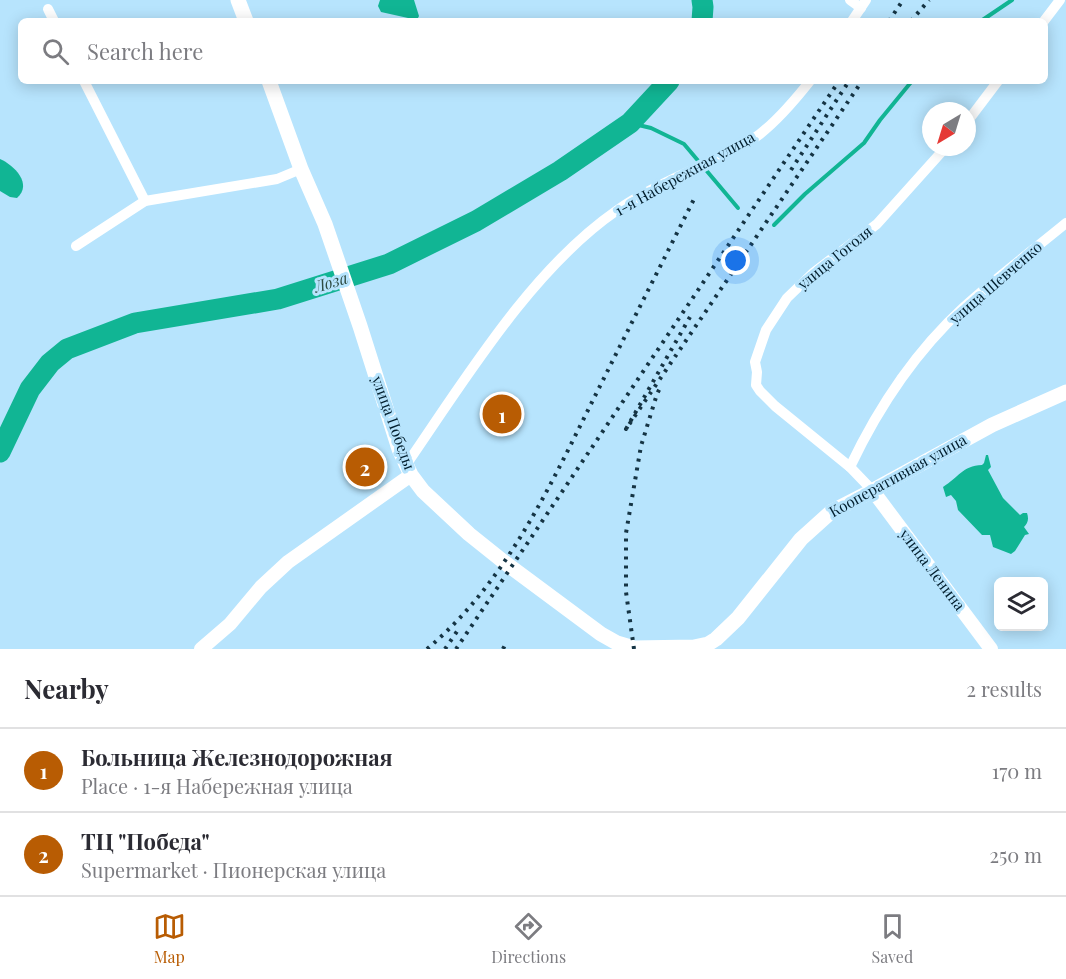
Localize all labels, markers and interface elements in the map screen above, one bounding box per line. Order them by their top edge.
search box [18,18,1048,84]
icon: search [39,35,72,68]
text: Search here [87,36,203,66]
north arrow [922,102,976,156]
street label: 1-я Набережная улица [611,126,759,220]
street label: улица Гоголя [792,221,876,294]
street label: улица Шевченко [944,236,1046,329]
your location [721,246,750,275]
water label: Лоза [310,267,350,297]
street label: улица Победы [367,372,420,472]
pin: 1 [482,392,522,436]
street label: Кооперативная улица [825,429,970,521]
pin: 2 [346,444,385,490]
street label: улица Ленина [895,524,970,615]
map controls [994,577,1048,631]
button: layers [994,577,1048,631]
text: Nearby [24,671,109,706]
text: 2 results [967,675,1042,702]
text: Больница Железнодорожная [81,742,392,772]
text: 1 [40,757,47,784]
text: 170 m [992,757,1042,784]
text: Place · 1-я Набережная улица [81,772,353,799]
text: ТЦ "Победа" [81,826,210,856]
text: 2 [38,841,49,868]
text: 250 m [989,841,1042,868]
text: Supermarket · Пионерская улица [81,856,386,883]
tab: Map [153,910,186,967]
tab: Directions [491,910,566,967]
tab: Saved [872,910,913,967]

